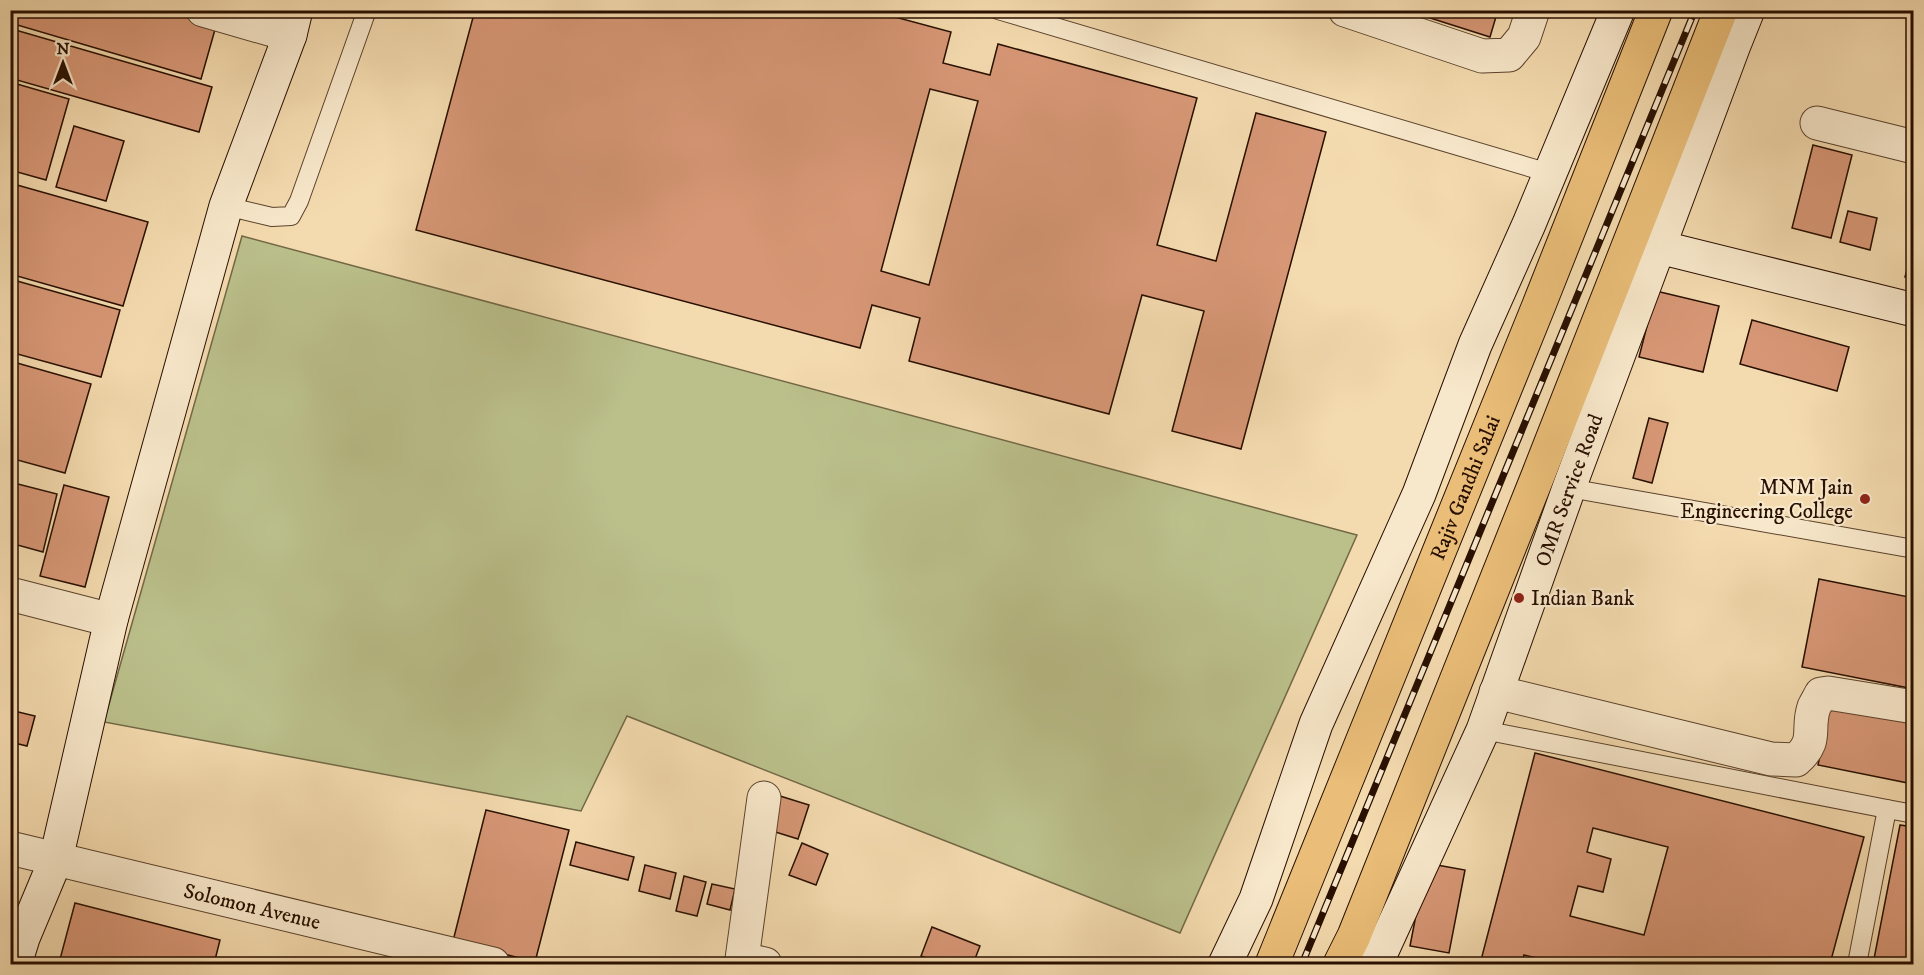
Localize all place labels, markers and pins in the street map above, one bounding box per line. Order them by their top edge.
place label: MNM Jain Engineering College [1680,475,1853,525]
marker: MNM Jain Engineering College [1858,492,1872,506]
place label: Indian Bank [1531,586,1635,612]
marker: Indian Bank [1512,591,1526,605]

